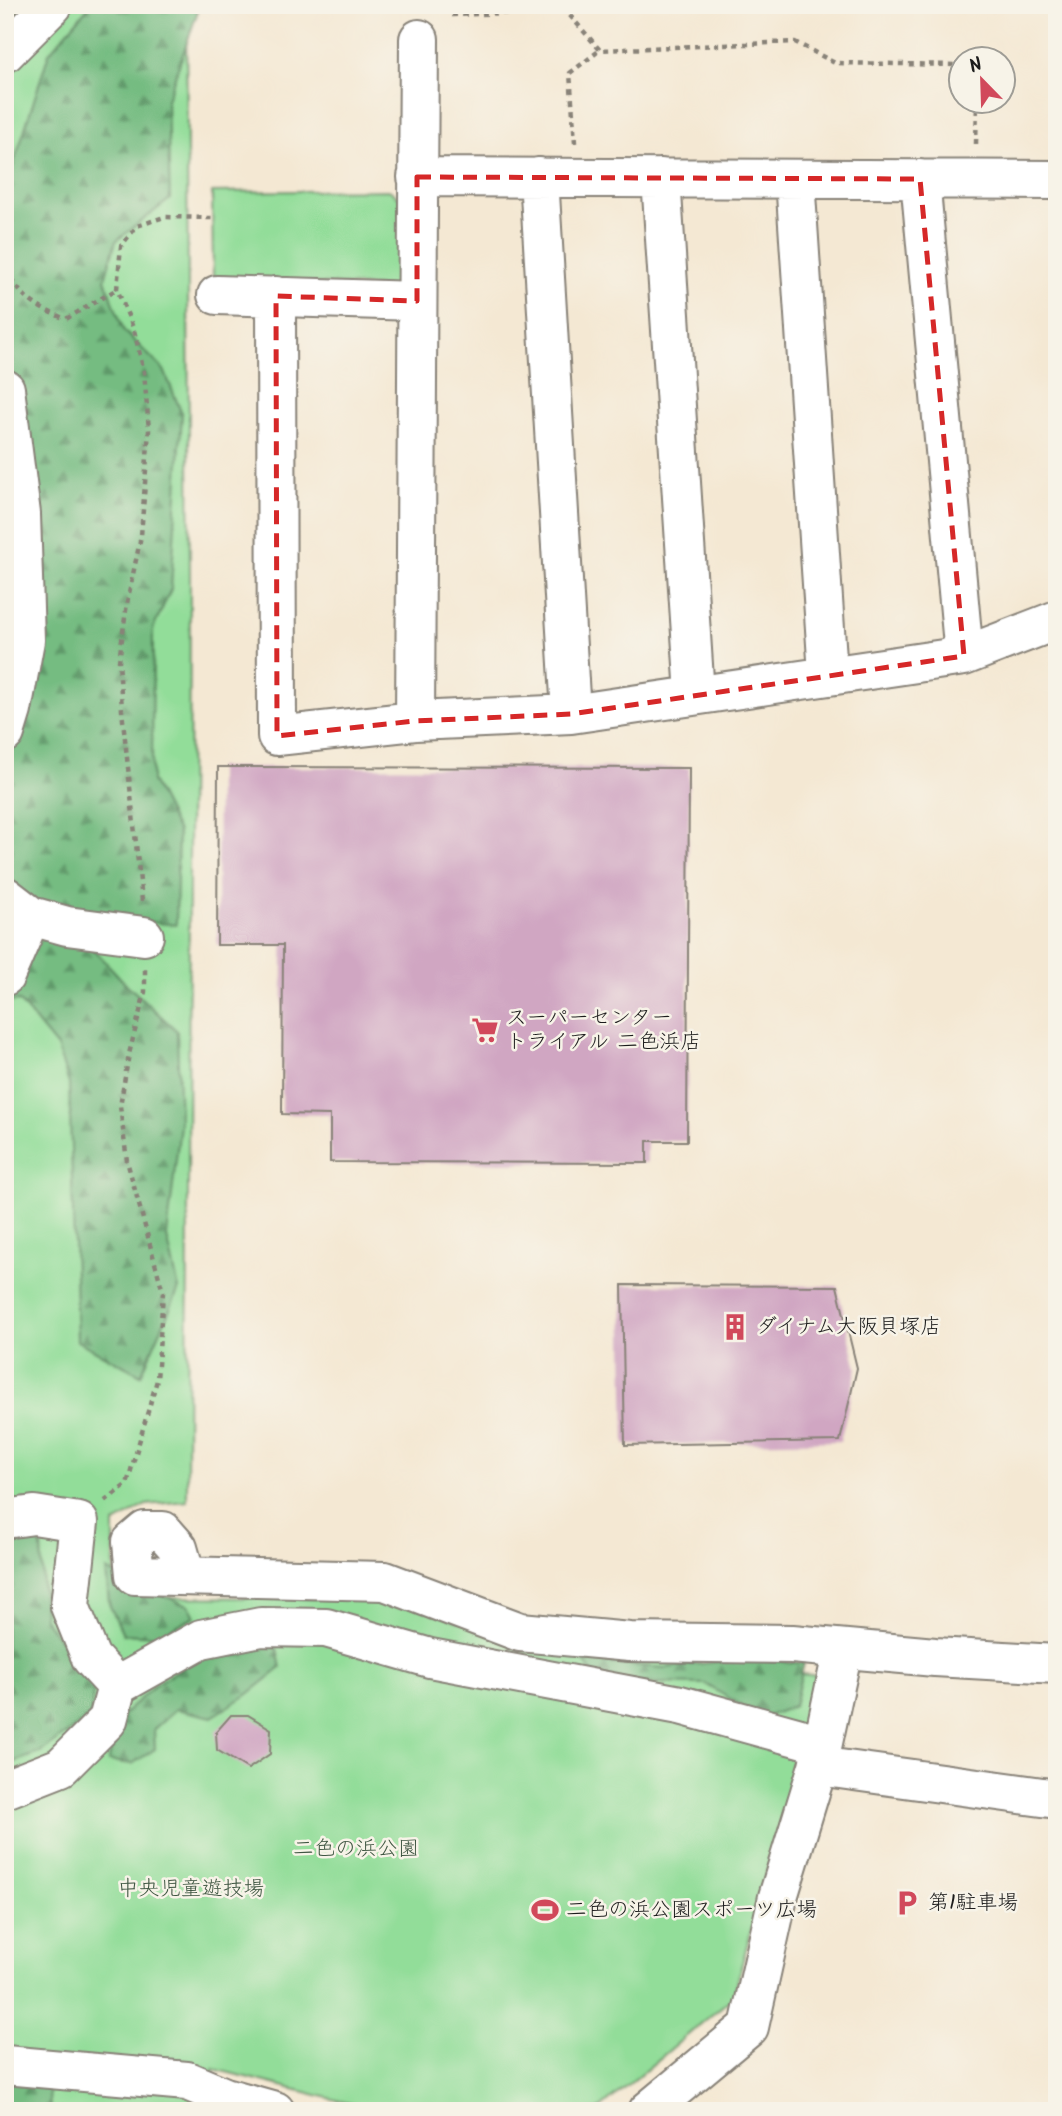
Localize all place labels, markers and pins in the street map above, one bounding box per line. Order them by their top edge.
place label: スーパーセンター トライアル 二色浜店 [506,1002,701,1059]
supermarket icon: スーパーセンター トライアル 二色浜店 [470,1015,500,1045]
place label: ダイナム大阪貝塚店 [756,1311,941,1344]
building icon: ダイナム大阪貝塚店 [720,1312,750,1342]
place label: 第1駐車場 [928,1887,1019,1920]
parking icon: 第1駐車場 [892,1888,922,1918]
place label: 二色の浜公園スポーツ広場 [566,1894,818,1927]
sports icon: 二色の浜公園スポーツ広場 [530,1895,560,1925]

